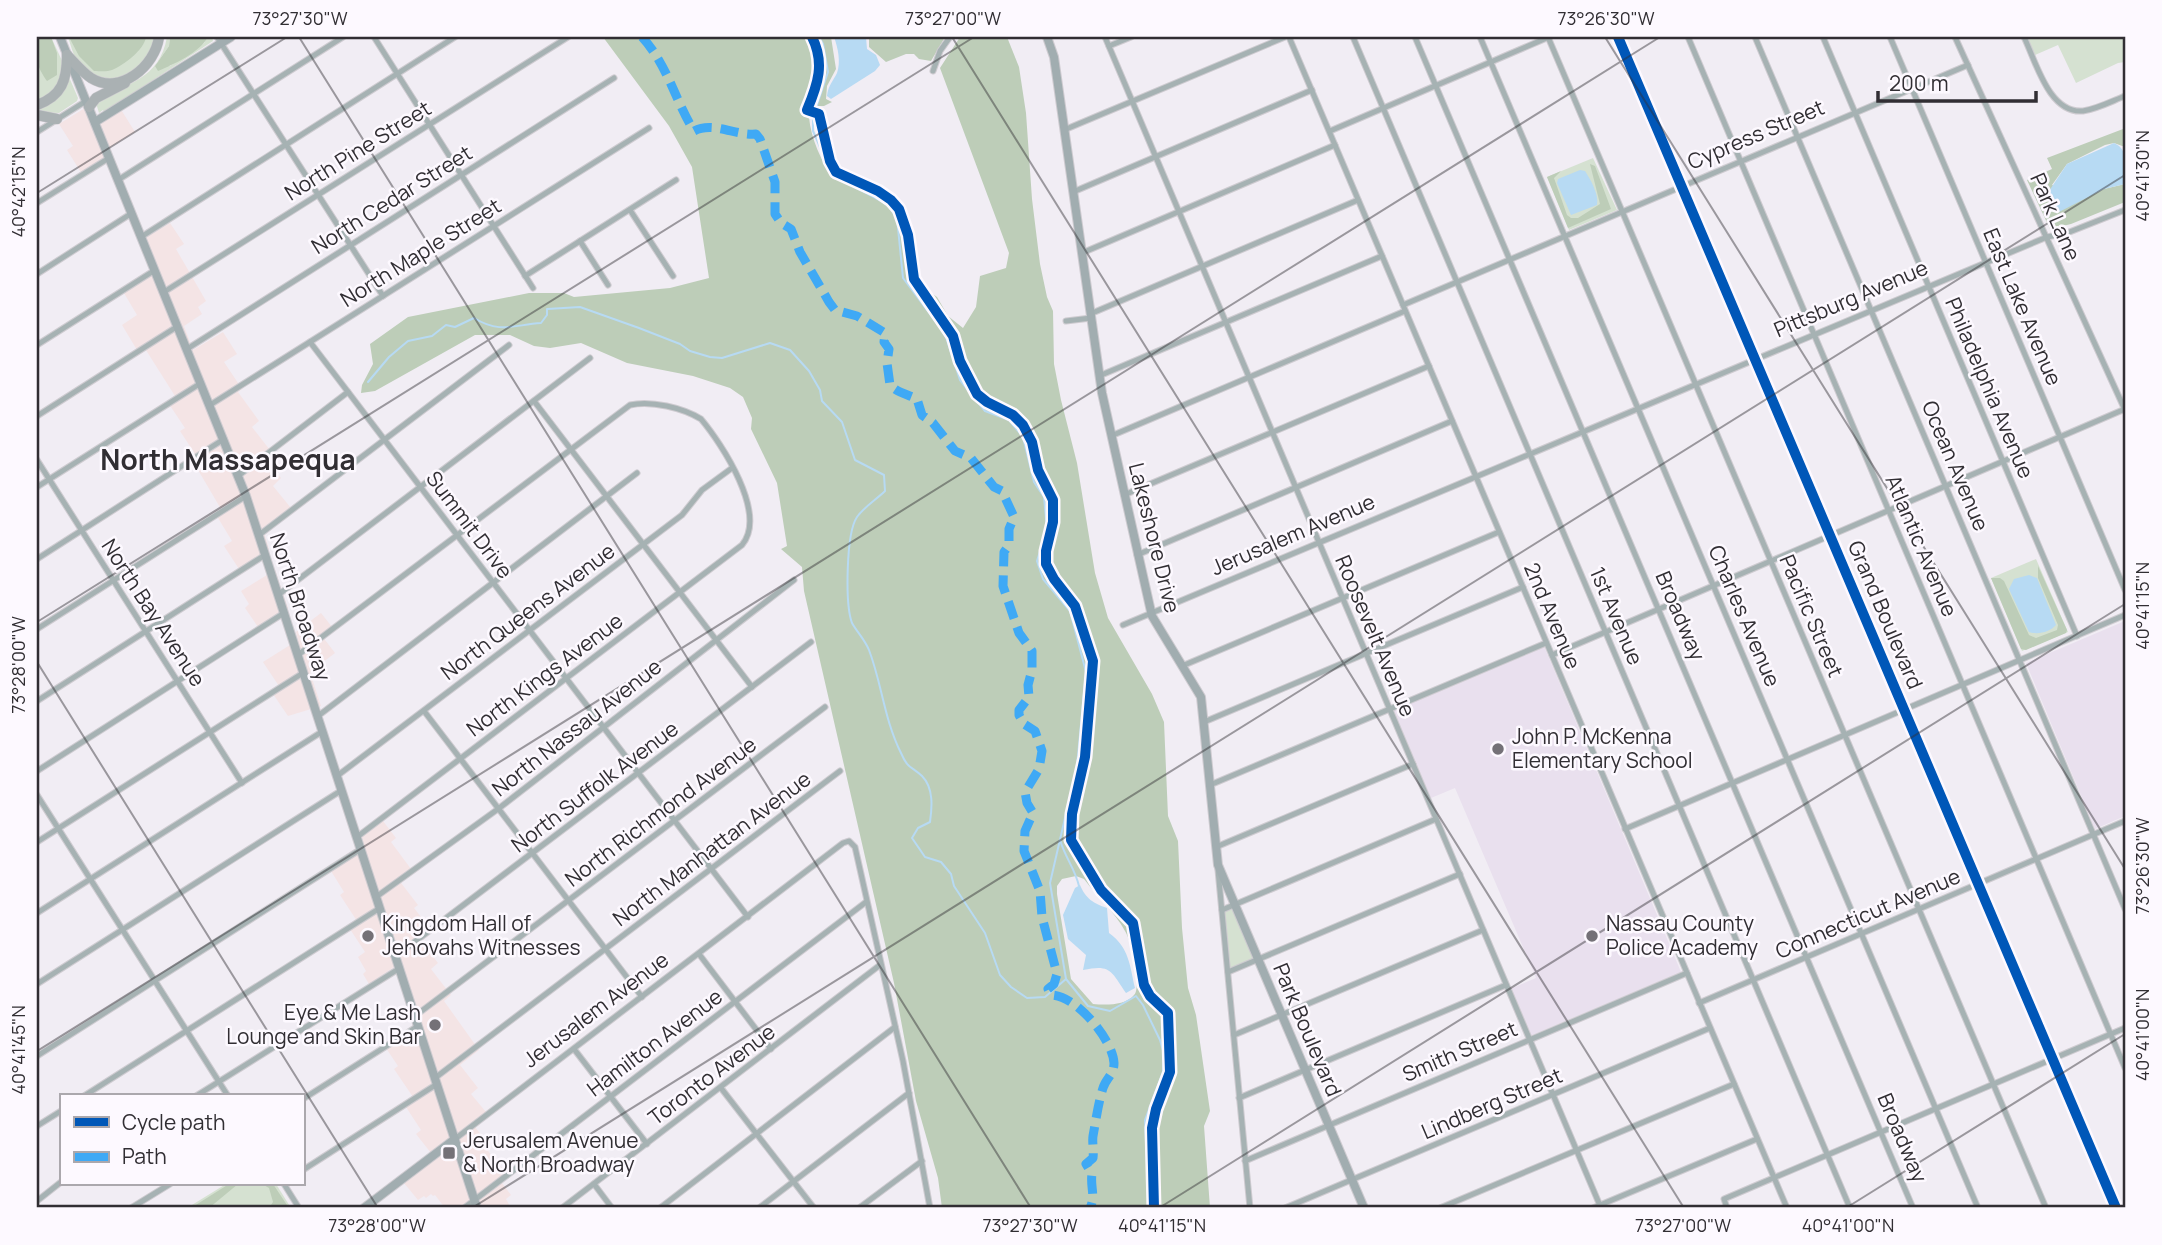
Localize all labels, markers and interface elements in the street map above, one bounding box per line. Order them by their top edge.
text: 73°27'30"W [252,6,348,30]
text: 73°27'00"W [905,6,1001,30]
text: 73°26'30"W [1557,6,1655,30]
scale bar [1878,60,2036,104]
text: 200 m [1889,69,1949,97]
street label: Cypress Street [1683,93,1828,176]
street label: North Pine Street [279,94,436,206]
text: 40°41'30"N [2130,130,2154,222]
street label: North Cedar Street [306,138,477,260]
text: 40°42'15"N [6,146,30,238]
street label: Park Lane [2024,168,2088,265]
street label: North Maple Street [335,191,506,313]
street label: East Lake Avenue [1977,224,2069,390]
street label: Pittsburg Avenue [1769,253,1932,343]
street label: Philadelphia Avenue [1939,293,2041,482]
street label: Ocean Avenue [1916,396,1996,535]
district label: North Massapequa [100,440,356,478]
street label: Lakeshore Drive [1123,460,1187,616]
street label: Summit Drive [420,465,519,584]
street label: Atlantic Avenue [1879,470,1964,621]
street label: Jerusalem Avenue [1206,487,1379,581]
street label: North Broadway [264,529,338,684]
street label: North Bay Avenue [96,533,212,692]
street label: Grand Boulevard [1842,536,1930,693]
street label: North Queens Avenue [435,537,620,686]
street label: Charles Avenue [1703,541,1787,691]
street label: Pacific Street [1774,550,1850,681]
street label: Roosevelt Avenue [1329,551,1423,721]
street label: 2nd Avenue [1518,558,1588,673]
street label: 1st Avenue [1584,562,1650,669]
text: 40°41'15"N [2130,562,2154,650]
street label: Broadway [1650,567,1712,665]
street label: North Kings Avenue [461,606,628,742]
text: 73°28'00"W [6,616,30,714]
street label: North Nassau Avenue [486,652,667,802]
street label: North Suffolk Avenue [505,714,684,858]
place label: John P. McKenna Elementary School [1512,722,1693,774]
street label: North Richmond Avenue [559,730,762,892]
marker: John P. McKenna Elementary School [1490,741,1506,757]
street label: North Manhattan Avenue [607,764,816,932]
text: 73°26'30"W [2130,817,2154,915]
street label: Connecticut Avenue [1771,861,1964,965]
place label: Kingdom Hall of Jehovahs Witnesses [382,909,580,961]
place label: Nassau County Police Academy [1606,909,1758,961]
marker: Kingdom Hall of Jehovahs Witnesses [360,928,376,944]
marker: Nassau County Police Academy [1584,928,1600,944]
street label: Jerusalem Avenue [517,945,674,1073]
street label: Park Boulevard [1267,959,1349,1100]
street label: Hamilton Avenue [581,982,728,1102]
text: 40°41'00"N [2130,989,2154,1081]
place label: Eye & Me Lash Lounge and Skin Bar [226,998,421,1050]
text: 40°41'45"N [6,1005,30,1095]
street label: Smith Street [1398,1014,1521,1088]
marker: Eye & Me Lash Lounge and Skin Bar [427,1017,443,1033]
street label: Toronto Avenue [642,1017,781,1131]
street label: Lindberg Street [1417,1061,1566,1145]
street label: Broadway [1872,1089,1934,1187]
legend [60,1094,304,1186]
text: Cycle path [122,1108,225,1136]
place label: Jerusalem Avenue & North Broadway [463,1126,639,1178]
text: Path [122,1142,167,1170]
marker: Jerusalem Avenue & North Broadway [441,1145,457,1161]
text: 73°28'00"W [328,1213,426,1237]
text: 73°27'30"W [982,1213,1078,1237]
text: 40°41'15"N [1118,1213,1206,1237]
text: 73°27'00"W [1635,1213,1731,1237]
text: 40°41'00"N [1802,1213,1894,1237]

